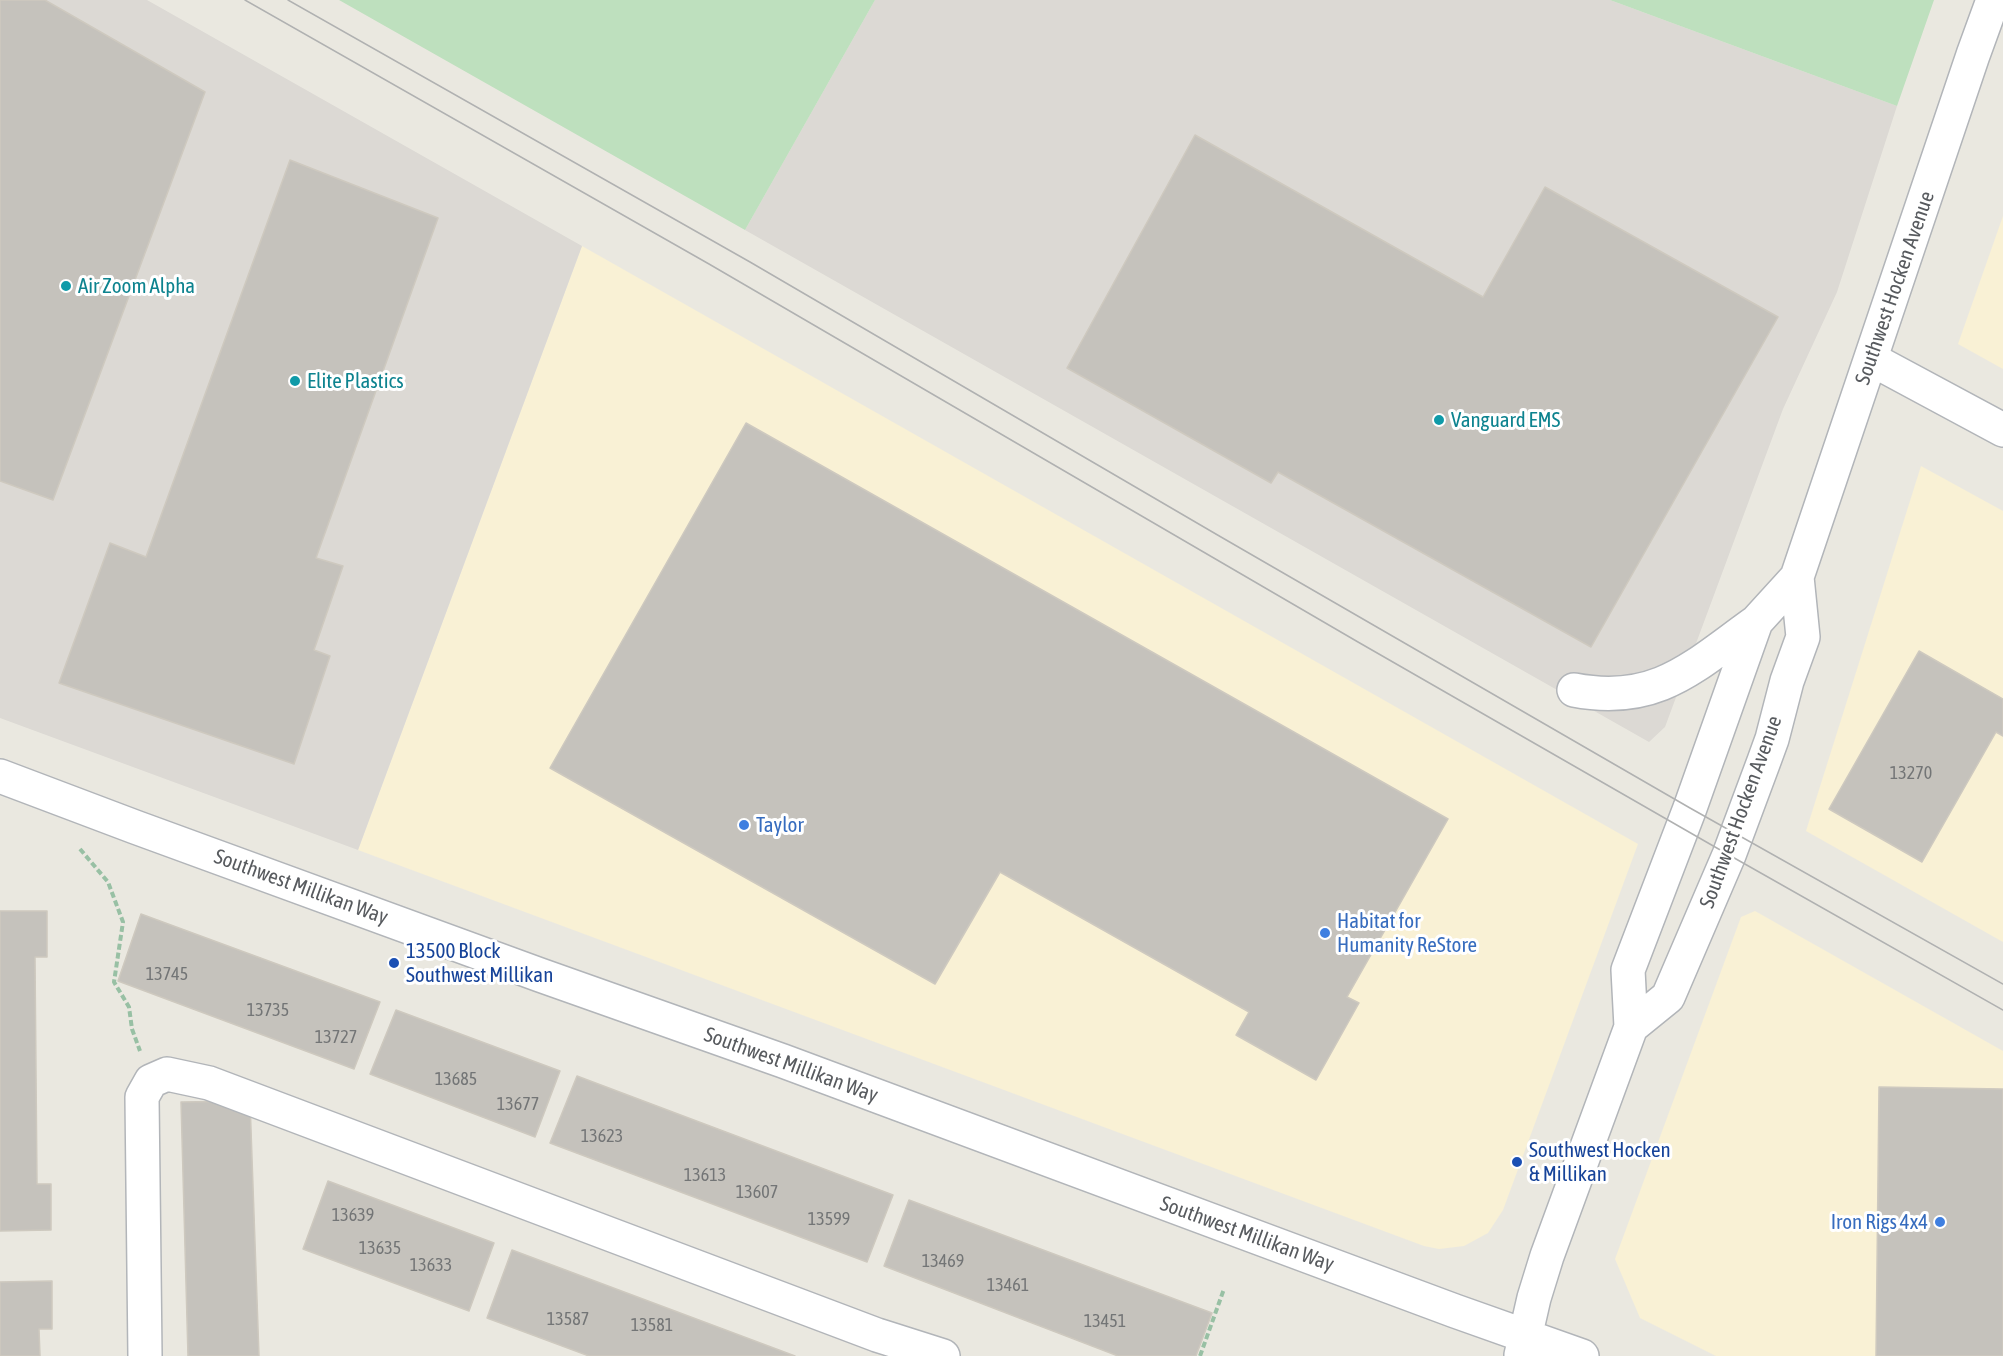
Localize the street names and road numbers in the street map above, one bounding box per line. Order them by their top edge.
street label: Southwest Hocken Avenue [1850,188,1940,388]
street label: Southwest Hocken Avenue [1695,712,1787,912]
street label: Southwest Millikan Way [211,844,391,930]
street label: Southwest Millikan Way [701,1022,881,1108]
street label: Southwest Millikan Way [1157,1191,1337,1277]

